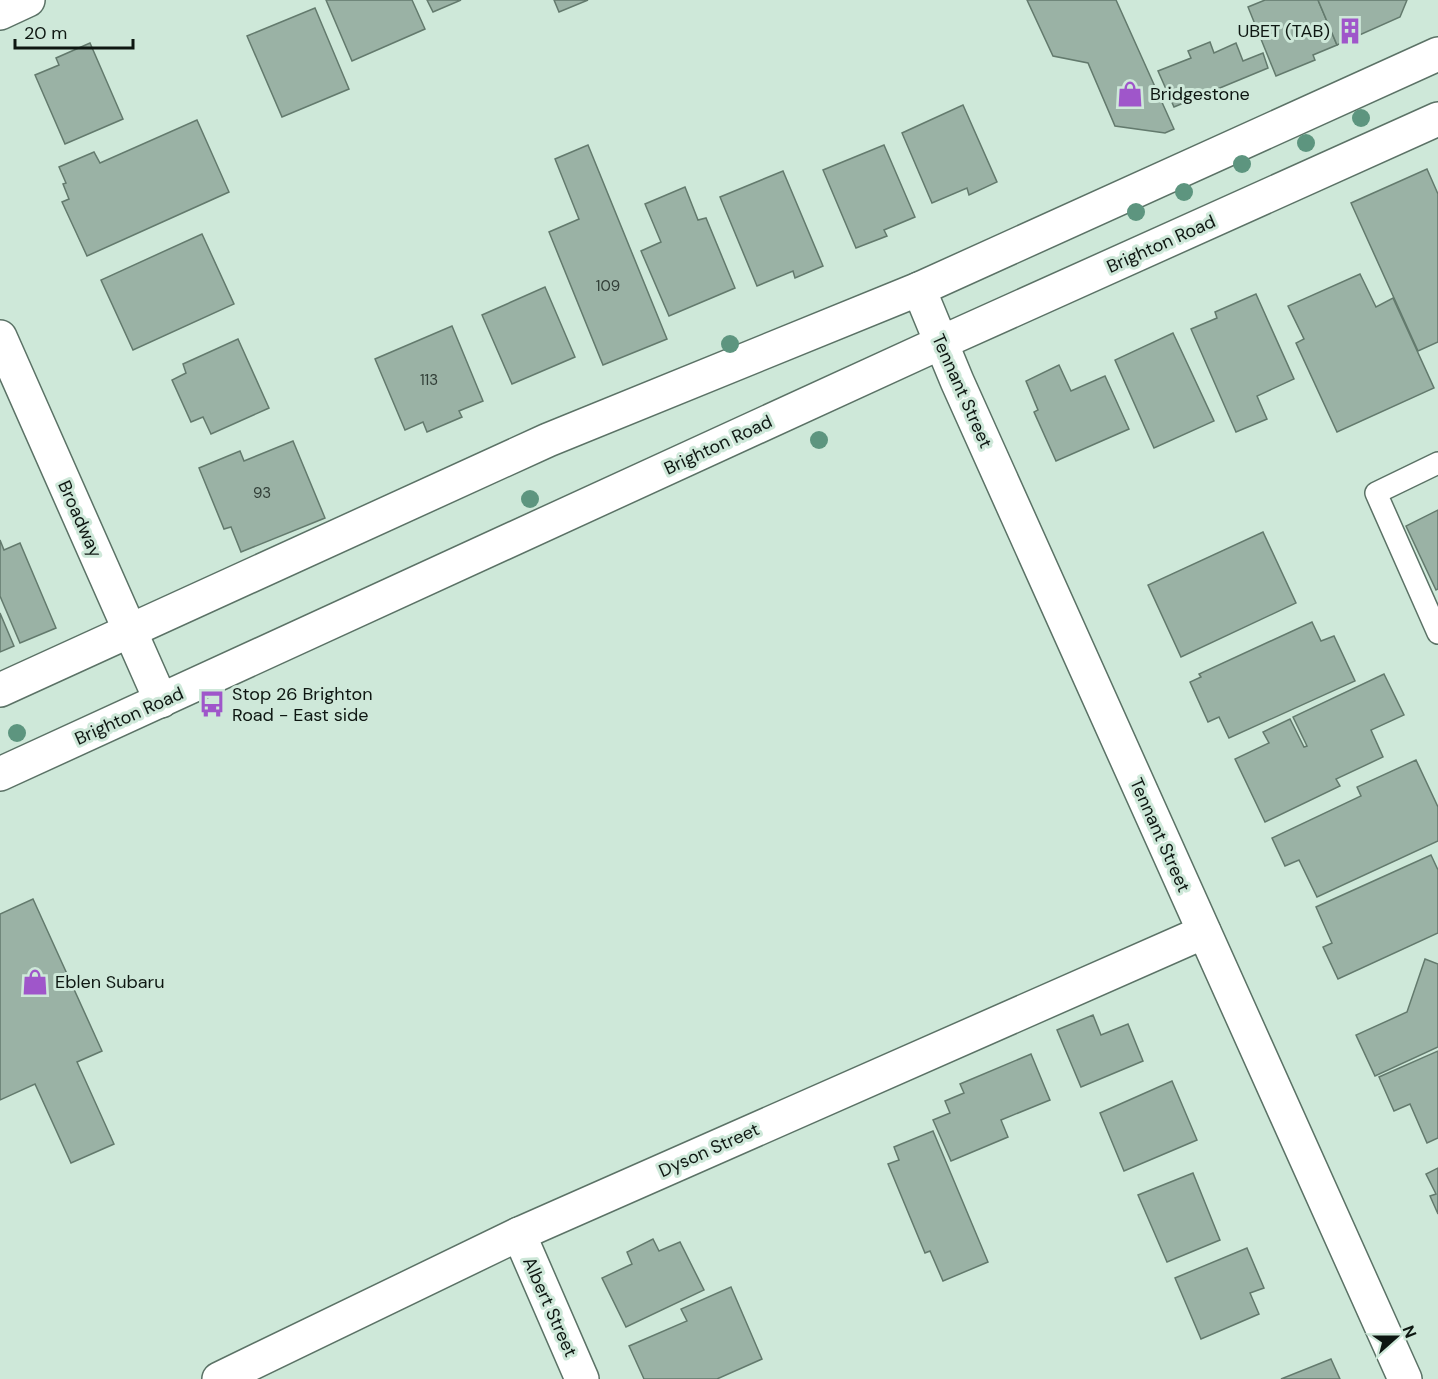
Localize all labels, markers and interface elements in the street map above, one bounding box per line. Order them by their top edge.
scale bar [15,12,134,50]
building icon: UBET (TAB) [1335,16,1365,46]
place label: UBET (TAB) [1237,19,1330,43]
text: 20 m [24,21,67,45]
shop icon: Bridgestone [1115,79,1145,109]
place label: Bridgestone [1150,82,1250,106]
street label: Brighton Road [1103,209,1219,279]
house number: 109 [596,276,620,296]
street label: Tennant Street [926,330,998,452]
house number: 113 [420,370,438,390]
street label: Brighton Road [660,409,776,481]
street label: Broadway [52,477,108,561]
house number: 93 [253,483,271,503]
street label: Brighton Road [71,681,187,751]
place label: Stop 26 Brighton Road - East side [232,682,372,727]
bus stop icon: Stop 26 Brighton Road - East side [197,689,227,719]
street label: Tennant Street [1124,774,1196,896]
shop icon: Eblen Subaru [20,967,50,997]
place label: Eblen Subaru [55,970,165,994]
street label: Dyson Street [655,1117,763,1183]
street label: Albert Street [517,1253,583,1361]
north arrow [1366,1307,1426,1367]
text: N [1398,1323,1421,1341]

